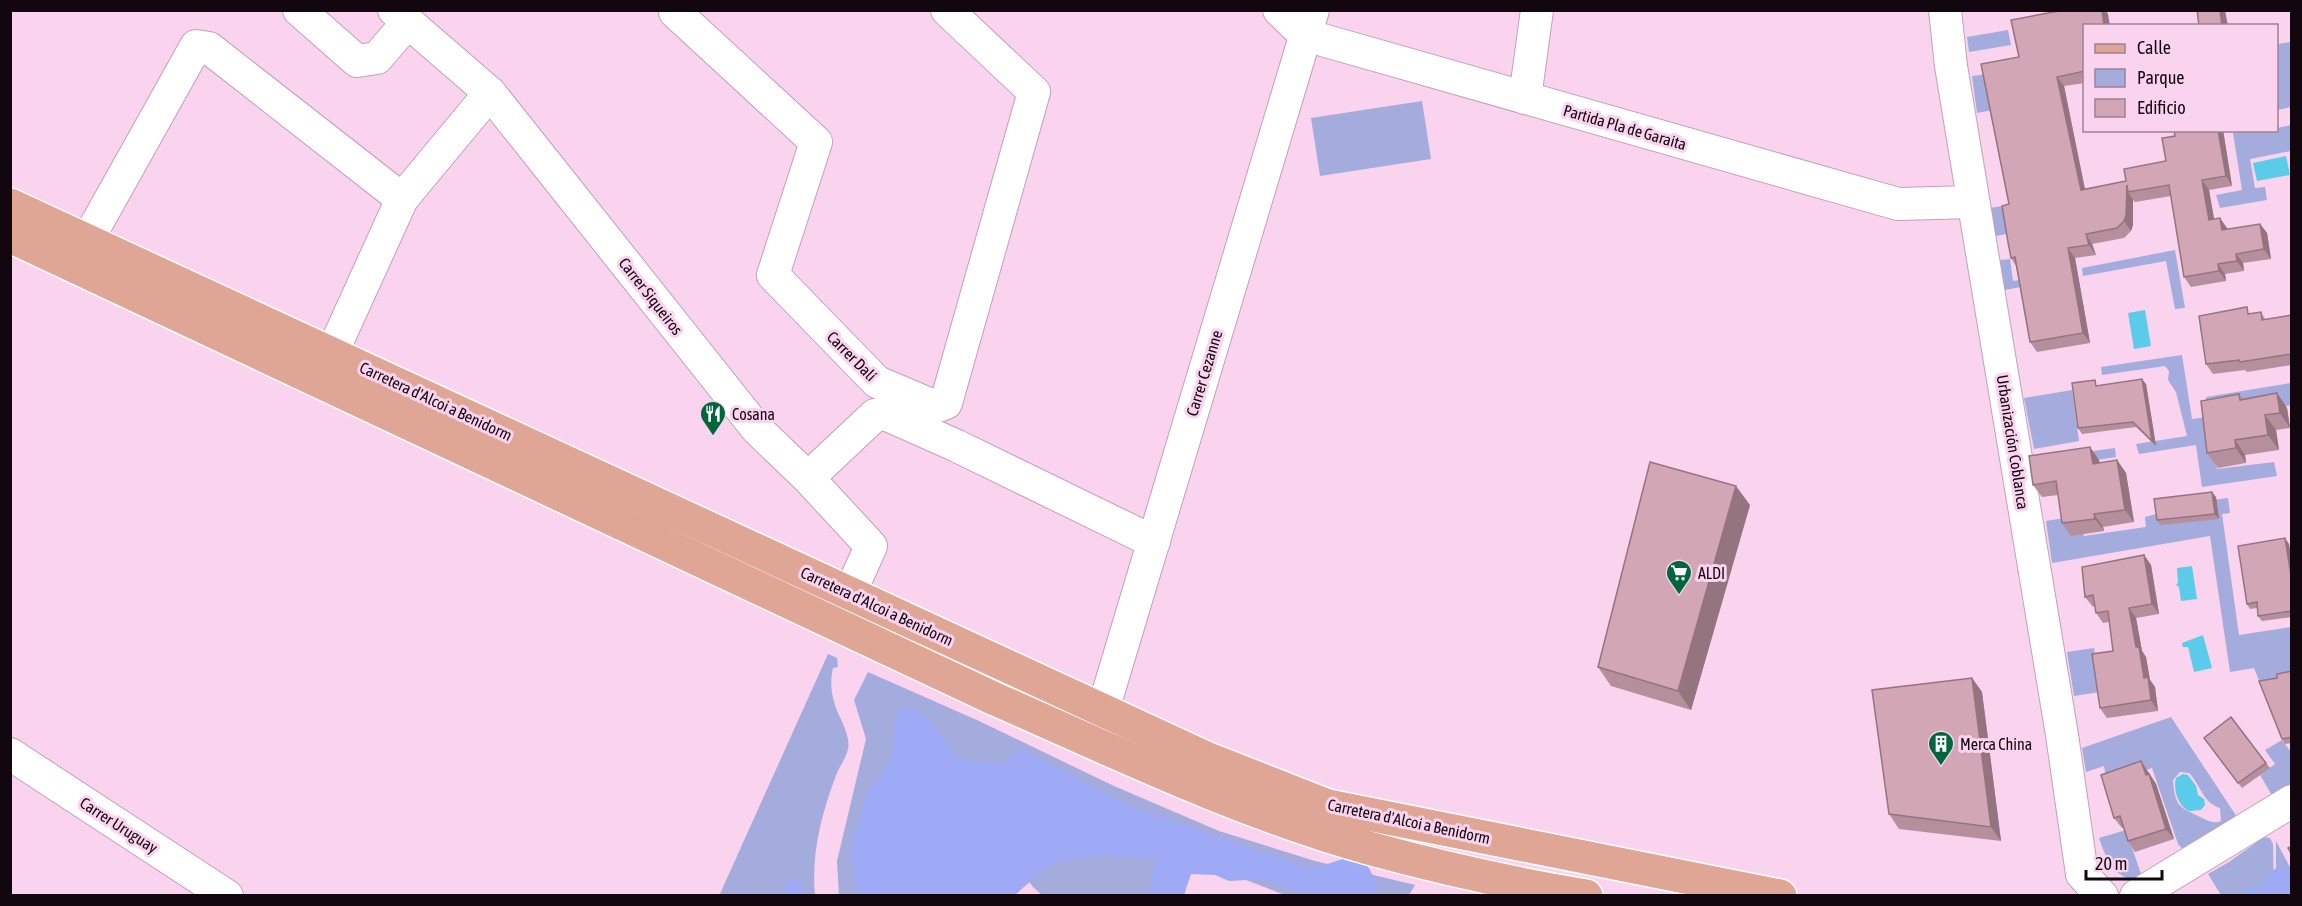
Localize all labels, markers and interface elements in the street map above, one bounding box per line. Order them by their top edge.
legend [2083,24,2278,132]
text: Calle [2137,37,2171,58]
text: Parque [2137,67,2185,88]
text: Edificio [2137,97,2186,118]
street label: Partida Pla de Garaita [1561,101,1689,153]
street label: Carrer Siqueiros [615,254,687,339]
street label: Carrer Dalí [824,328,881,385]
street label: Carrer Cezanne [1182,328,1226,418]
street label: Carretera d'Alcoi a Benidorm [357,358,515,444]
street label: Urbanización Coblanca [1993,373,2033,511]
restaurant icon: Cosana [698,399,728,437]
place label: Cosana [732,405,775,423]
supermarket icon: ALDI [1664,558,1694,596]
street label: Carretera d'Alcoi a Benidorm [798,563,956,649]
place label: ALDI [1698,564,1725,582]
building icon: Merca China [1926,729,1956,767]
place label: Merca China [1960,735,2032,753]
street label: Carrer Uruguay [76,793,161,858]
street label: Carretera d'Alcoi a Benidorm [1326,795,1492,847]
scale bar [2086,843,2162,881]
text: 20 m [2095,853,2127,874]

